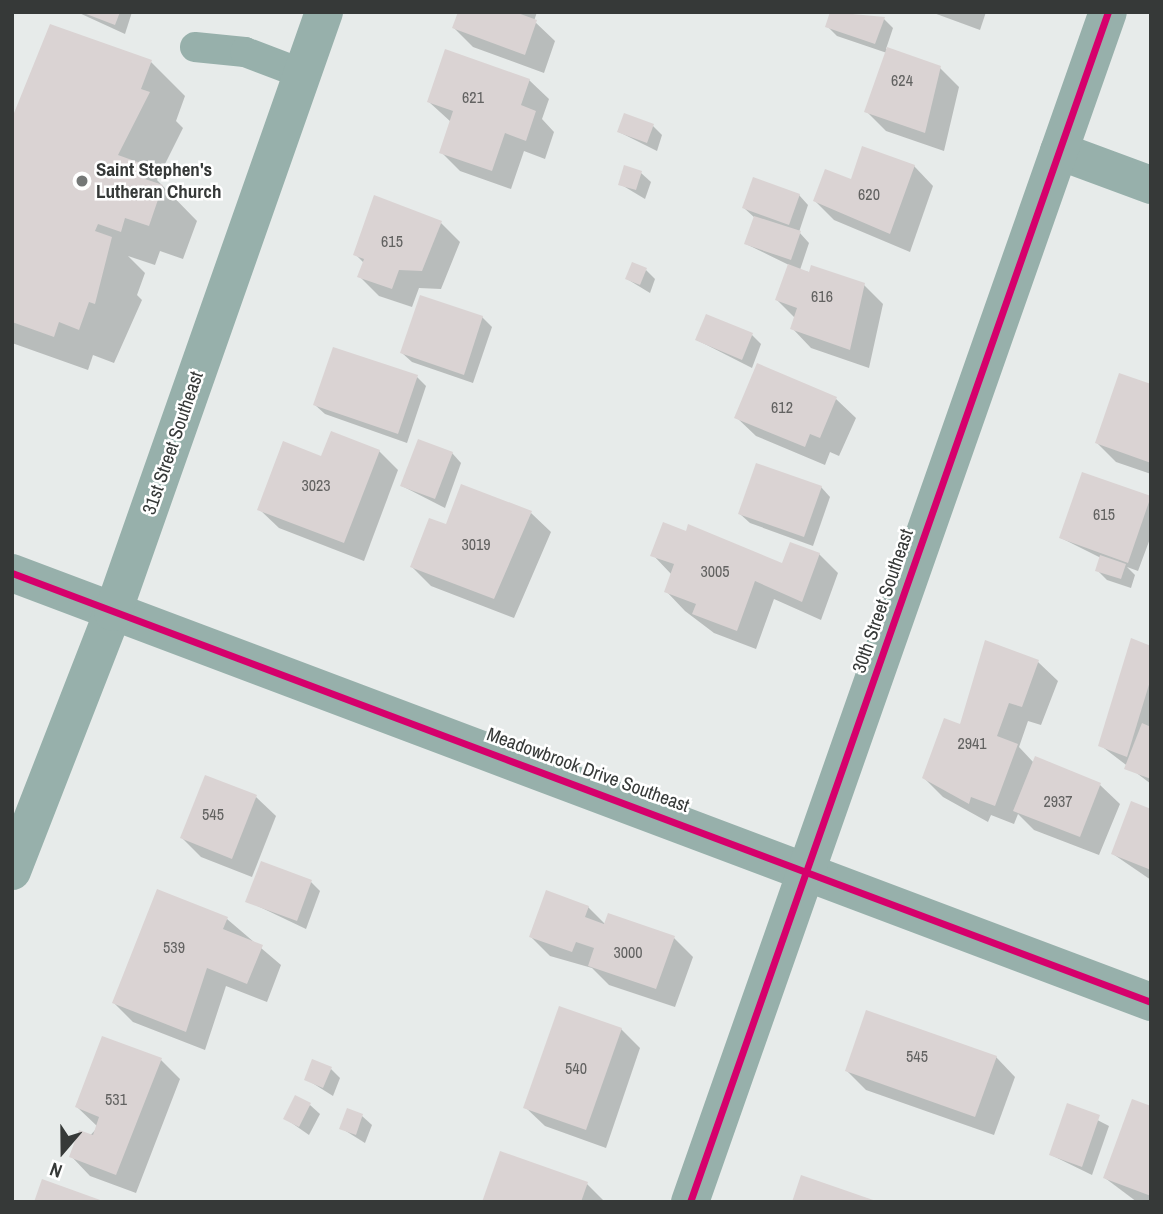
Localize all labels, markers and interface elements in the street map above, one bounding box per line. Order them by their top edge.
house number: 624 [891,70,913,90]
house number: 621 [462,87,484,107]
place label: Saint Stephen's Lutheran Church [96,159,222,203]
marker: Saint Stephen's Lutheran Church [74,173,90,189]
house number: 620 [858,184,880,204]
house number: 615 [381,231,403,251]
house number: 616 [811,286,833,306]
street label: 31st Street Southeast [138,368,208,518]
house number: 612 [771,397,793,417]
house number: 3023 [301,475,331,495]
house number: 615 [1093,504,1115,524]
street label: 30th Street Southeast [848,526,918,676]
house number: 3019 [461,534,491,554]
house number: 3005 [700,561,730,581]
street label: Meadowbrook Drive Southeast [484,723,692,817]
house number: 2941 [957,733,987,753]
house number: 2937 [1043,791,1073,811]
house number: 545 [202,804,224,824]
house number: 539 [163,937,185,957]
house number: 3000 [613,942,643,962]
house number: 545 [906,1046,928,1066]
house number: 540 [565,1058,587,1078]
house number: 531 [105,1089,127,1109]
north arrow [28,1116,98,1186]
text: N [46,1157,66,1185]

